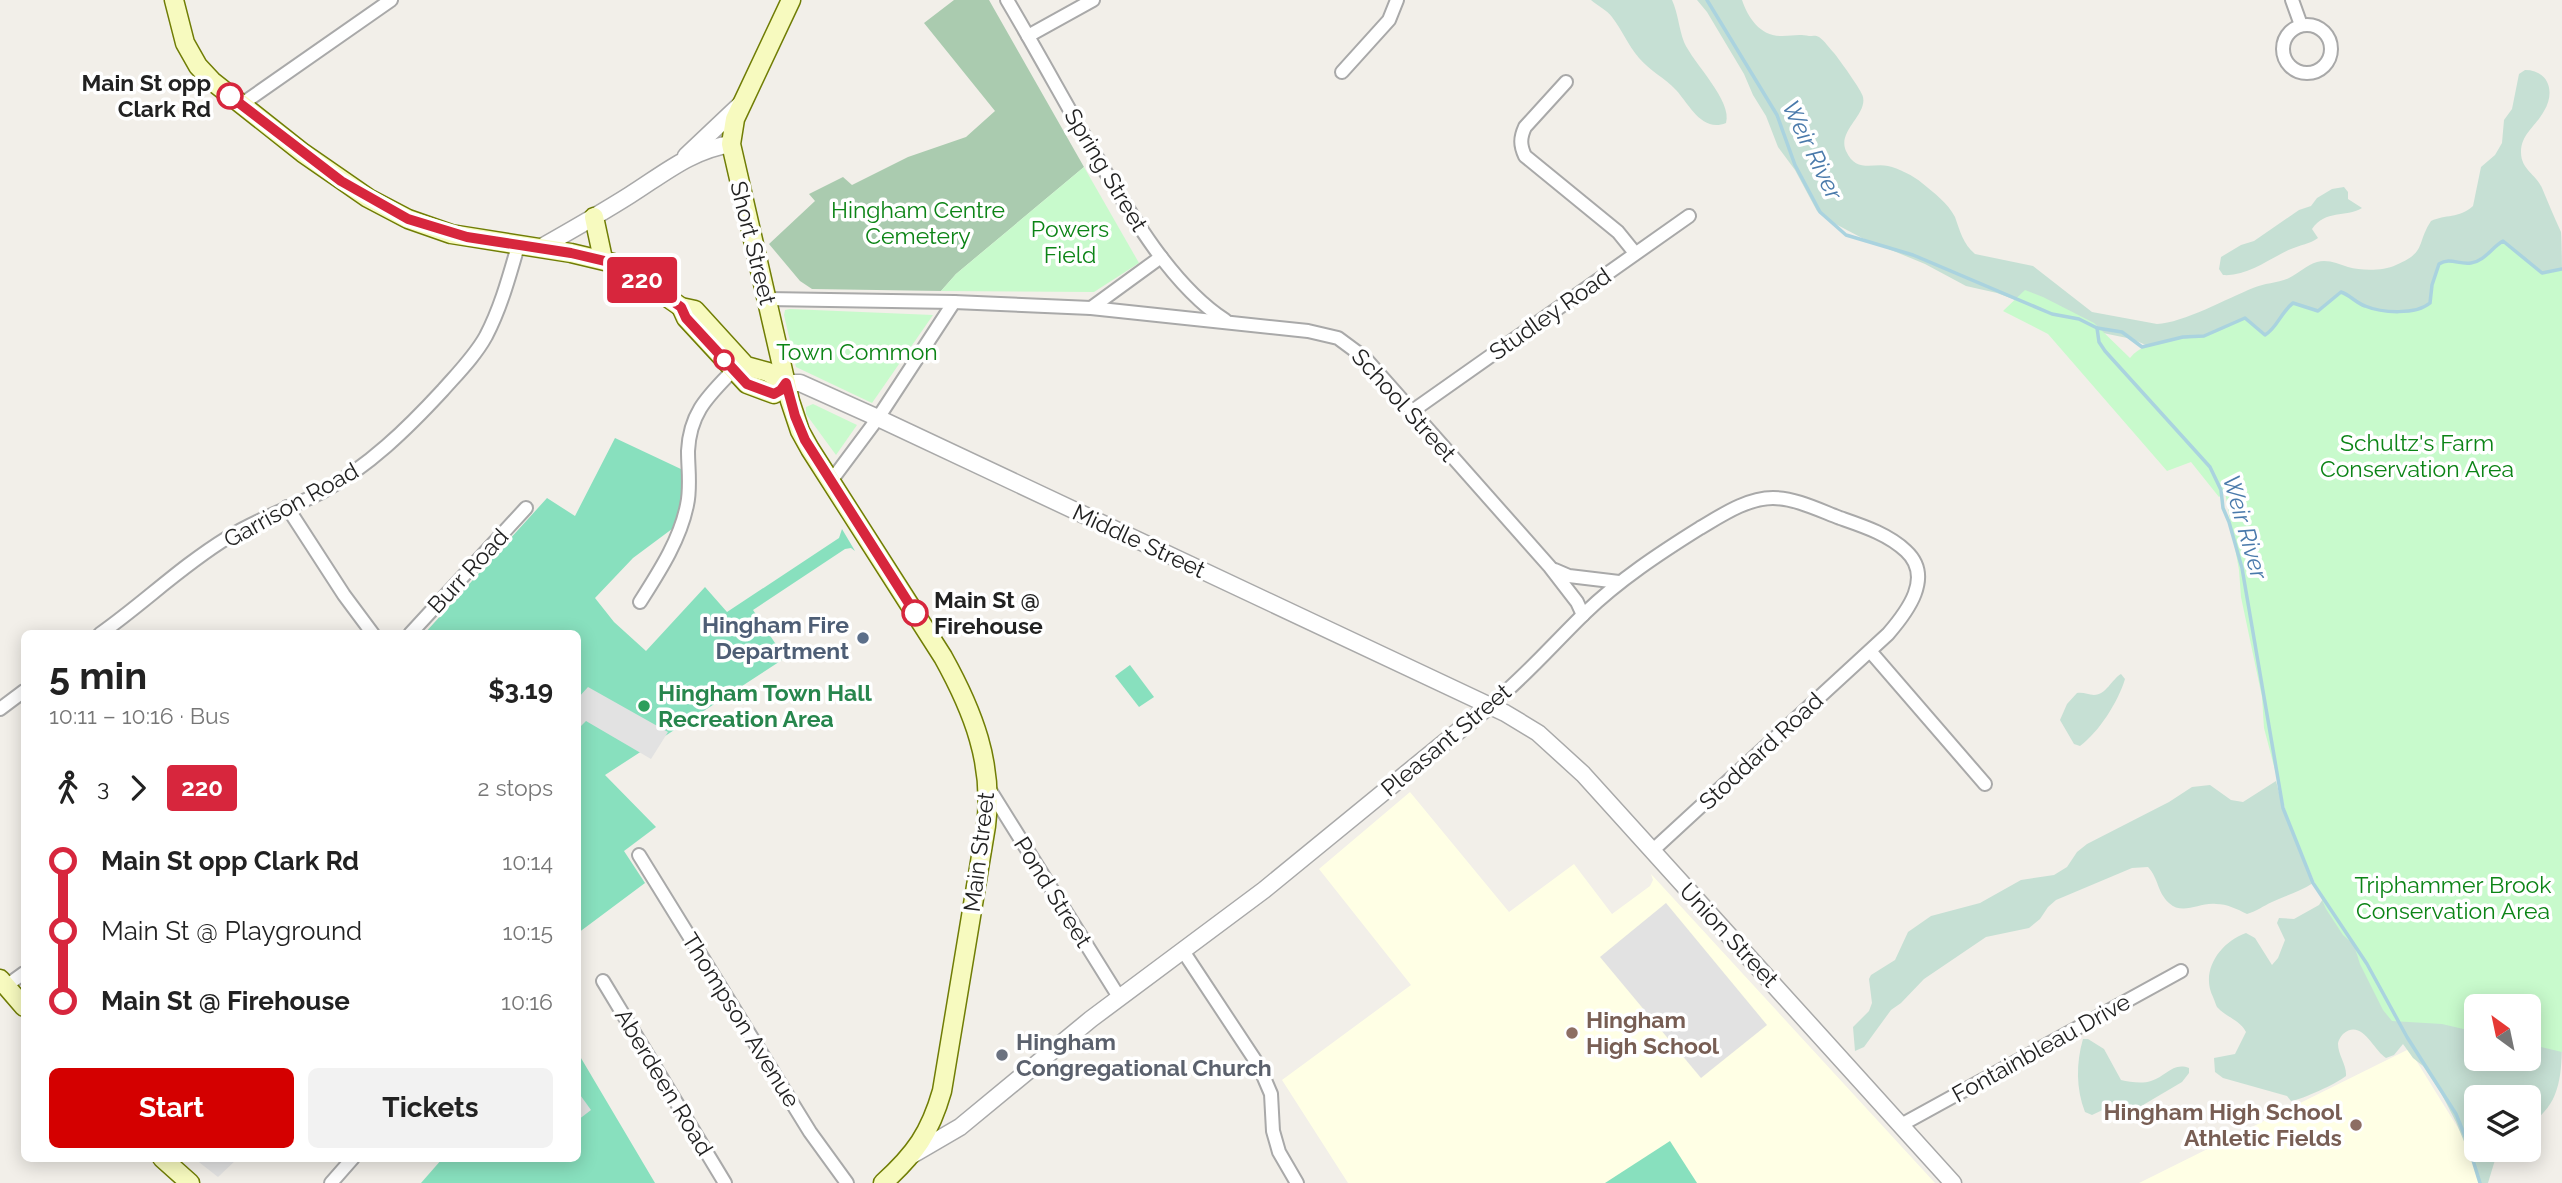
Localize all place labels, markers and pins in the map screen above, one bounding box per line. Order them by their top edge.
place label: Main St opp Clark Rd [82,69,211,122]
marker: Main St opp Clark Rd [217,83,243,109]
unlabelled marker [714,350,734,370]
place label: Main St @ Firehouse [934,586,1043,639]
marker: Main St @ Firehouse [902,600,928,626]
place label: Hingham Fire Department [702,611,849,664]
marker: Hingham Fire Department [855,630,871,646]
place label: Hingham Town Hall Recreation Area [658,679,873,732]
marker: Hingham Town Hall Recreation Area [636,698,652,714]
place label: Hingham High School [1586,1006,1720,1059]
marker: Hingham High School [1564,1025,1580,1041]
place label: Hingham Congregational Church [1016,1028,1272,1081]
marker: Hingham Congregational Church [994,1047,1010,1063]
place label: Hingham High School Athletic Fields [2103,1098,2343,1151]
marker: Hingham High School Athletic Fields [2348,1117,2364,1133]

